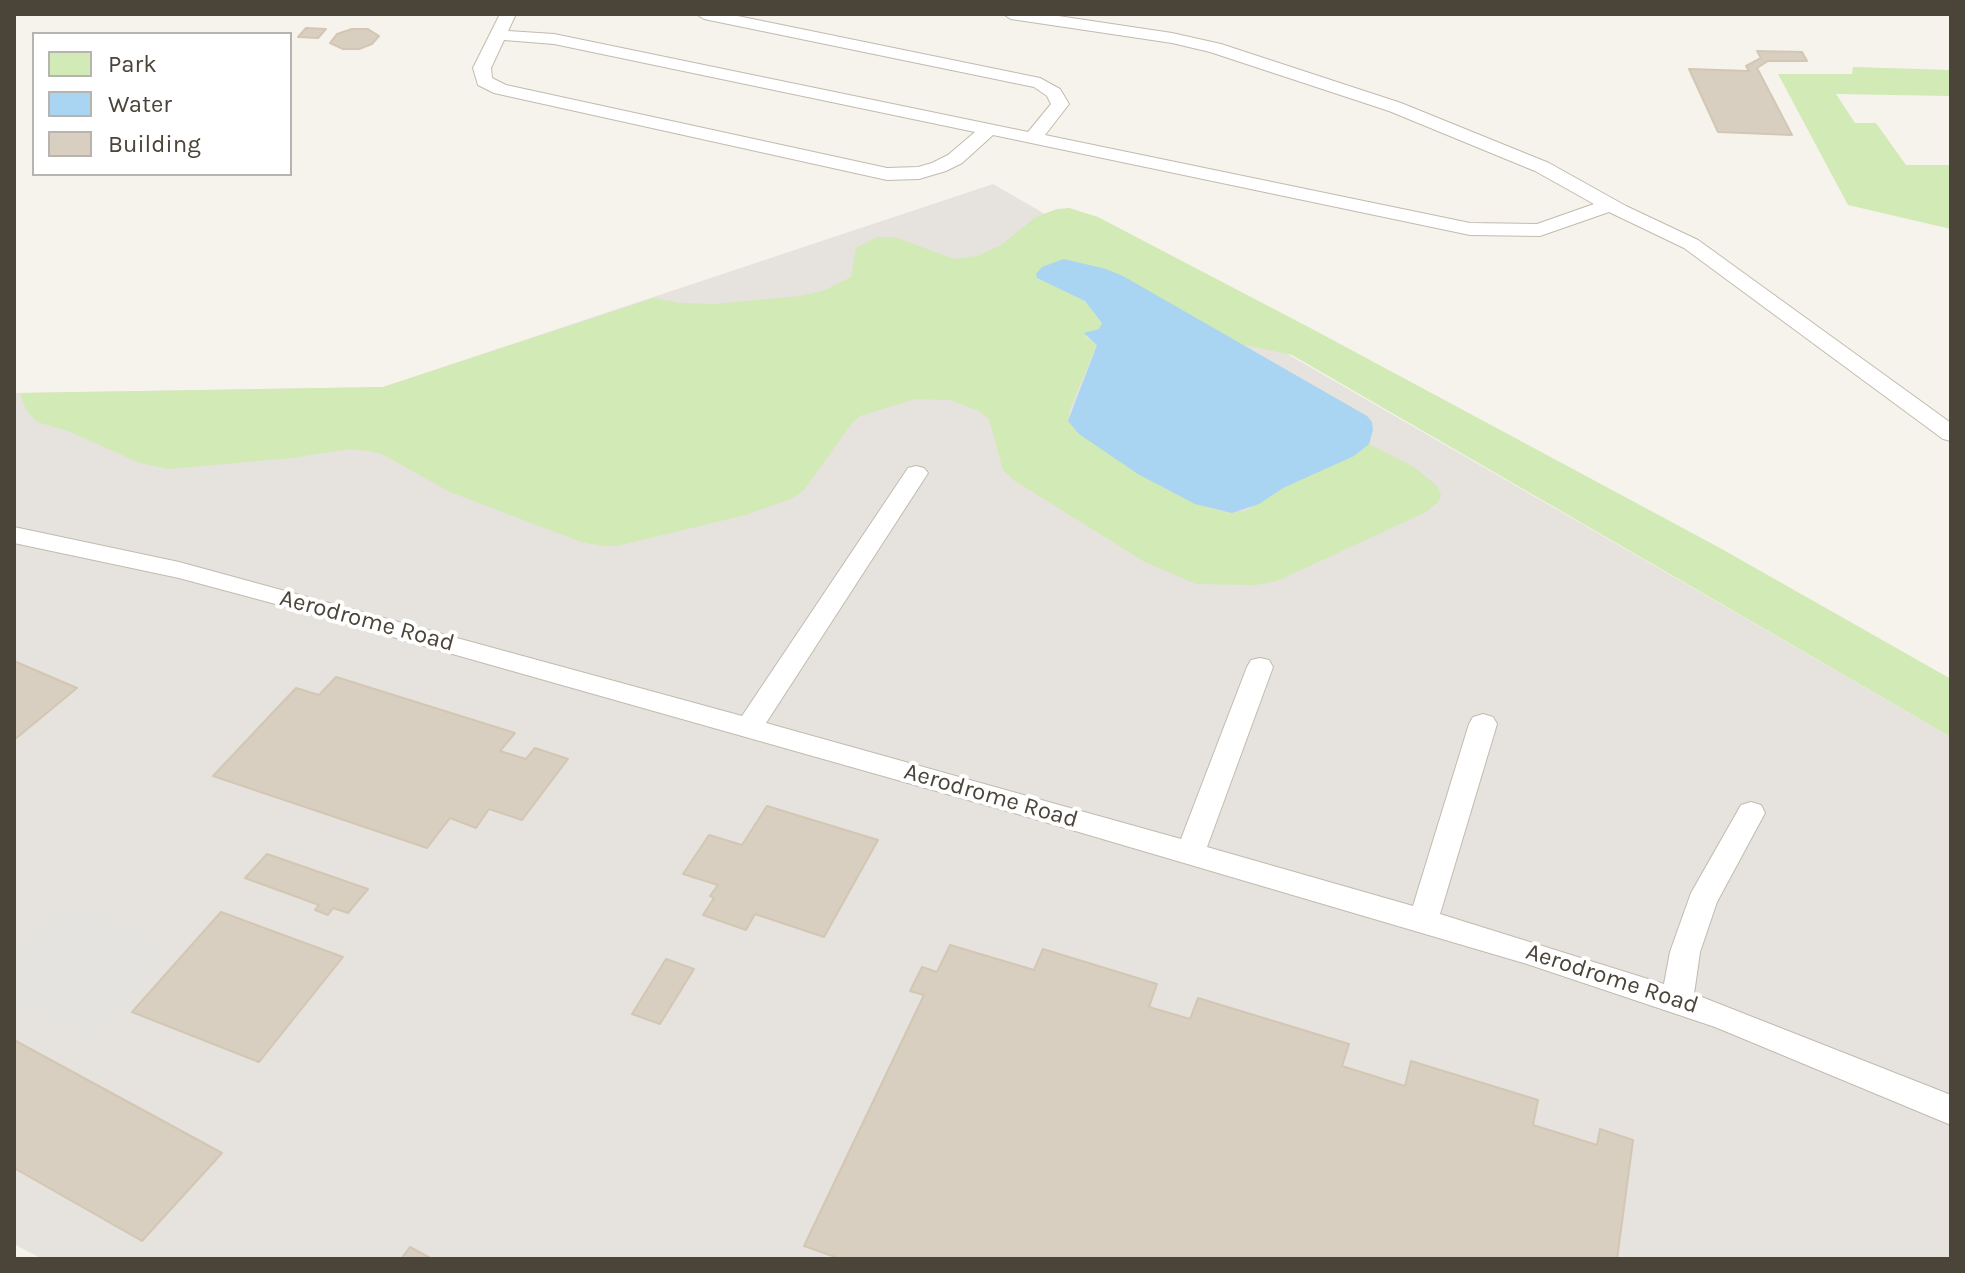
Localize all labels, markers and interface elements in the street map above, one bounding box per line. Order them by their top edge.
legend [32,32,292,176]
text: Park [108,50,157,78]
text: Water [108,90,172,118]
text: Building [108,130,201,158]
street label: Aerodrome Road [277,584,457,658]
street label: Aerodrome Road [901,757,1081,835]
street label: Aerodrome Road [1522,938,1702,1020]

